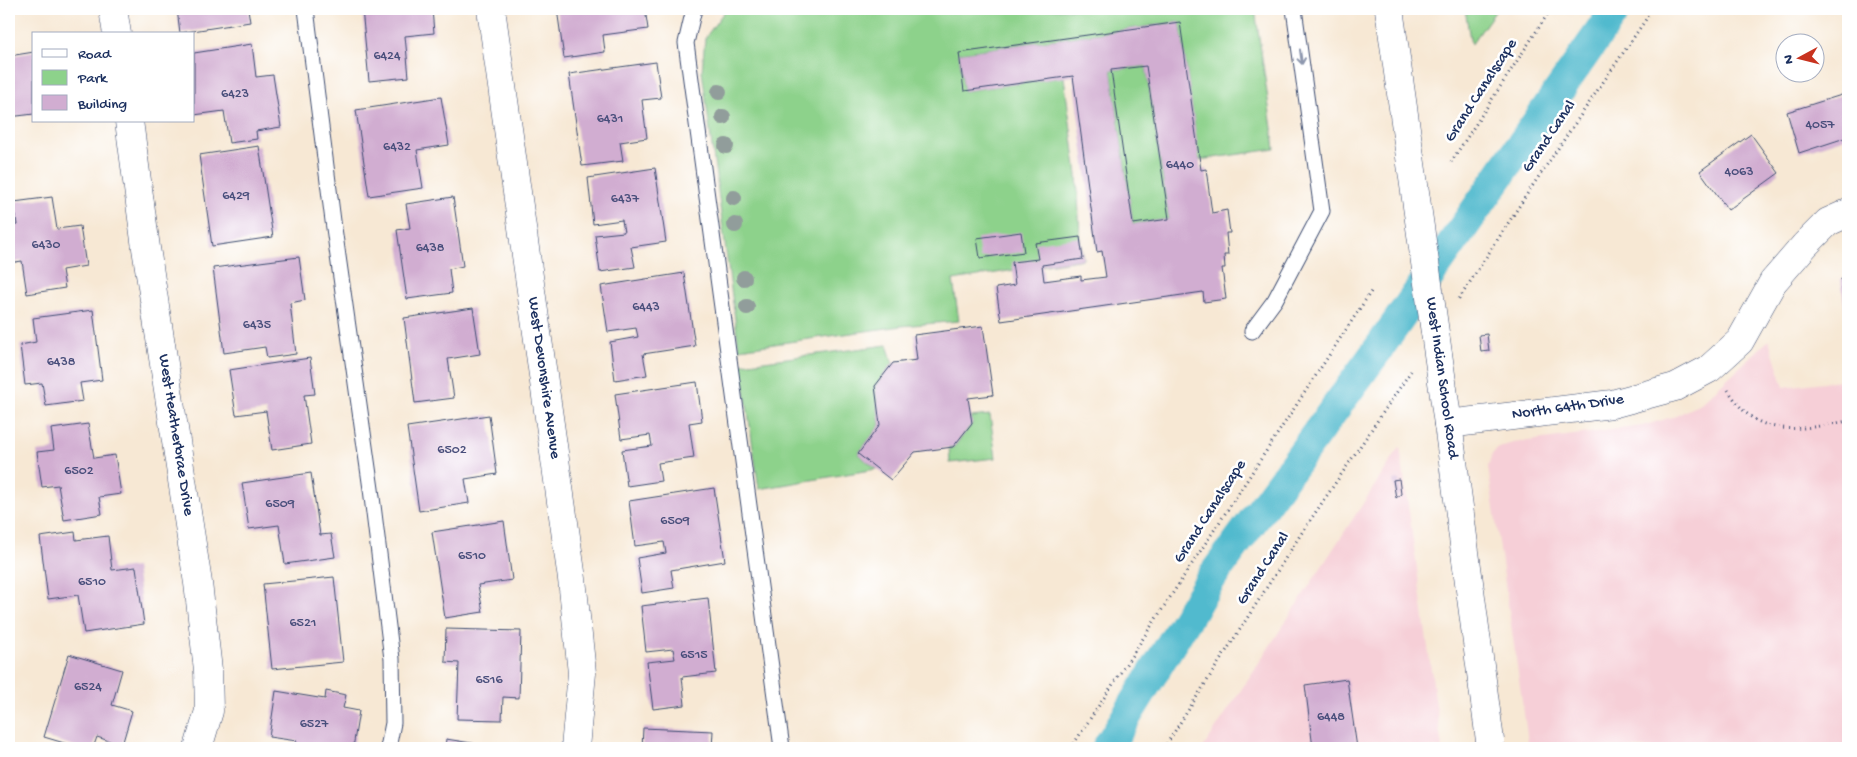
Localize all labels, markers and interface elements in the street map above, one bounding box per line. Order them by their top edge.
legend [32,32,195,122]
north arrow [1774,32,1824,82]
street label: Grand Canalscape [1442,35,1523,146]
text: Road [78,46,112,64]
house number: 6424 [373,48,401,65]
one-way arrow [1296,49,1306,65]
text: N [1781,54,1799,65]
text: Park [77,70,108,88]
house number: 6423 [221,86,249,103]
text: Building [77,96,127,114]
street label: Grand Canal [1519,97,1581,177]
house number: 6431 [597,111,623,128]
house number: 4057 [1805,117,1835,134]
house number: 6432 [383,139,411,156]
house number: 6440 [1166,157,1194,174]
house number: 4063 [1725,164,1753,181]
house number: 6429 [222,188,250,205]
house number: 6437 [611,191,640,208]
house number: 6430 [32,237,61,254]
house number: 6438 [416,240,445,257]
street label: West Devonshire Avenue [522,296,564,461]
street label: West Indian School Road [1420,296,1462,462]
house number: 6443 [632,299,660,316]
house number: 6435 [243,317,271,334]
street label: West Heatherbrae Drive [153,353,197,518]
house number: 6438 [47,354,76,371]
street label: North 64th Drive [1511,391,1626,425]
house number: 6502 [437,442,467,459]
street label: Grand Canalscape [1171,456,1252,567]
house number: 6502 [64,463,94,480]
house number: 6509 [265,496,295,513]
house number: 6509 [660,513,690,530]
street label: Grand Canal [1233,529,1295,609]
house number: 6510 [458,548,486,565]
house number: 6510 [78,574,106,591]
house number: 6521 [290,615,316,632]
house number: 6515 [680,647,708,664]
house number: 6516 [475,672,504,689]
house number: 6524 [74,679,102,696]
house number: 6448 [1317,709,1345,726]
house number: 6527 [300,716,329,733]

